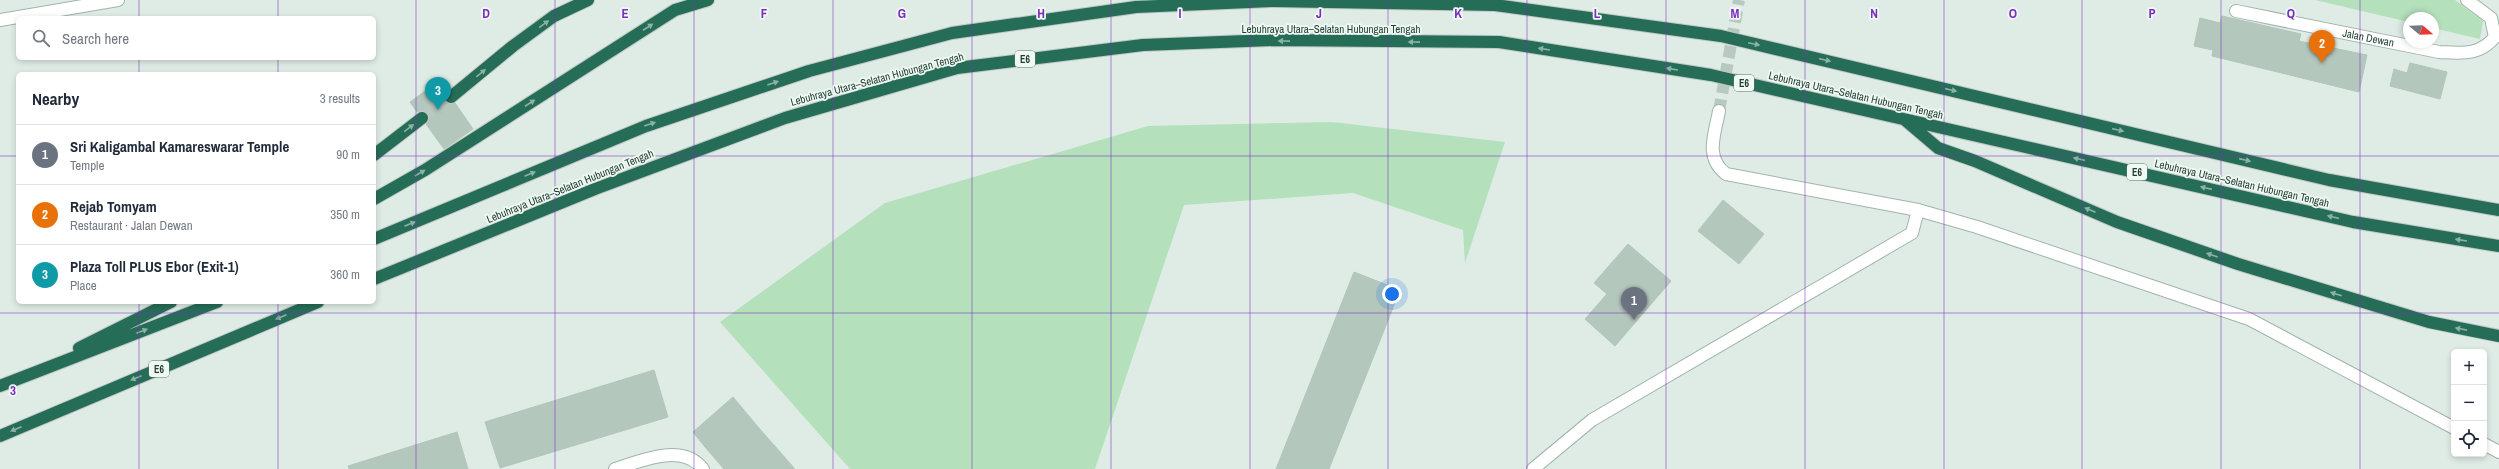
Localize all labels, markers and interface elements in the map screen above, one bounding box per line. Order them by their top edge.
text: D [482,5,490,22]
text: E [621,5,629,22]
text: F [761,5,768,22]
text: G [898,5,906,22]
text: H [1037,5,1045,22]
text: I [1179,5,1182,22]
text: J [1316,5,1322,22]
text: K [1454,5,1462,22]
text: L [1594,5,1601,22]
text: M [1731,5,1740,22]
text: N [1870,5,1878,22]
text: O [2009,5,2017,22]
text: P [2148,5,2156,22]
text: Q [2287,5,2295,22]
north arrow [2403,12,2439,48]
search box [16,16,376,60]
one-way arrow [539,19,550,28]
street label: Lebuhraya Utara–Selatan Hubungan Tengah [1242,22,1420,36]
one-way arrow [642,24,654,31]
street label: Jalan Dewan [2341,26,2395,50]
icon: search [30,27,52,49]
text: Search here [62,28,129,49]
pin: 2 [2309,30,2335,63]
one-way arrow [1278,37,1290,44]
one-way arrow [1407,39,1420,45]
one-way arrow [1748,41,1760,47]
one-way arrow [1538,46,1550,52]
street label: Lebuhraya Utara–Selatan Hubungan Tengah [789,49,965,109]
road number: E6 [1015,51,1035,67]
one-way arrow [1818,57,1831,63]
one-way arrow [1666,66,1678,72]
one-way arrow [475,68,486,77]
street label: Lebuhraya Utara–Selatan Hubungan Tengah [1767,68,1945,122]
road number: E6 [1734,75,1754,91]
pin: 3 [425,77,451,110]
one-way arrow [768,79,780,85]
text: Nearby [32,87,79,110]
one-way arrow [1945,87,1957,93]
text: 3 results [320,90,360,107]
one-way arrow [524,99,535,107]
one-way arrow [645,121,657,127]
one-way arrow [404,124,415,132]
one-way arrow [2112,127,2125,133]
text: Sri Kaligambal Kamareswarar Temple [70,136,289,157]
text: 1 [42,146,48,163]
text: 90 m [336,146,360,163]
street label: Lebuhraya Utara–Selatan Hubungan Tengah [484,146,656,226]
one-way arrow [2073,155,2085,161]
street label: Lebuhraya Utara–Selatan Hubungan Tengah [2153,156,2331,210]
text: Temple [70,157,104,174]
one-way arrow [2239,157,2251,163]
road number: E6 [2127,164,2147,180]
one-way arrow [414,169,426,176]
one-way arrow [524,170,536,177]
one-way arrow [2200,185,2212,191]
text: Rejab Tomyam [70,196,157,217]
text: 2 [42,206,48,223]
text: 350 m [330,206,360,223]
one-way arrow [2083,207,2095,213]
one-way arrow [2326,214,2339,220]
text: Restaurant · Jalan Dewan [70,217,193,234]
one-way arrow [404,220,416,227]
one-way arrow [2454,237,2467,243]
one-way arrow [2205,252,2217,258]
text: Plaza Toll PLUS Ebor (Exit-1) [70,256,239,277]
text: 3 [42,266,48,283]
text: 360 m [330,266,360,283]
text: Place [70,277,97,294]
your location [1382,284,1402,304]
pin: 1 [1621,287,1647,320]
one-way arrow [2329,291,2341,297]
one-way arrow [276,314,287,320]
one-way arrow [2455,325,2467,331]
one-way arrow [136,328,148,334]
map controls [2451,349,2487,457]
button: + [2451,349,2487,385]
road number: E6 [149,361,169,377]
one-way arrow [130,375,142,382]
text: 3 [10,382,16,399]
button: − [2451,385,2487,421]
button: locate [2451,421,2487,457]
one-way arrow [11,426,22,432]

